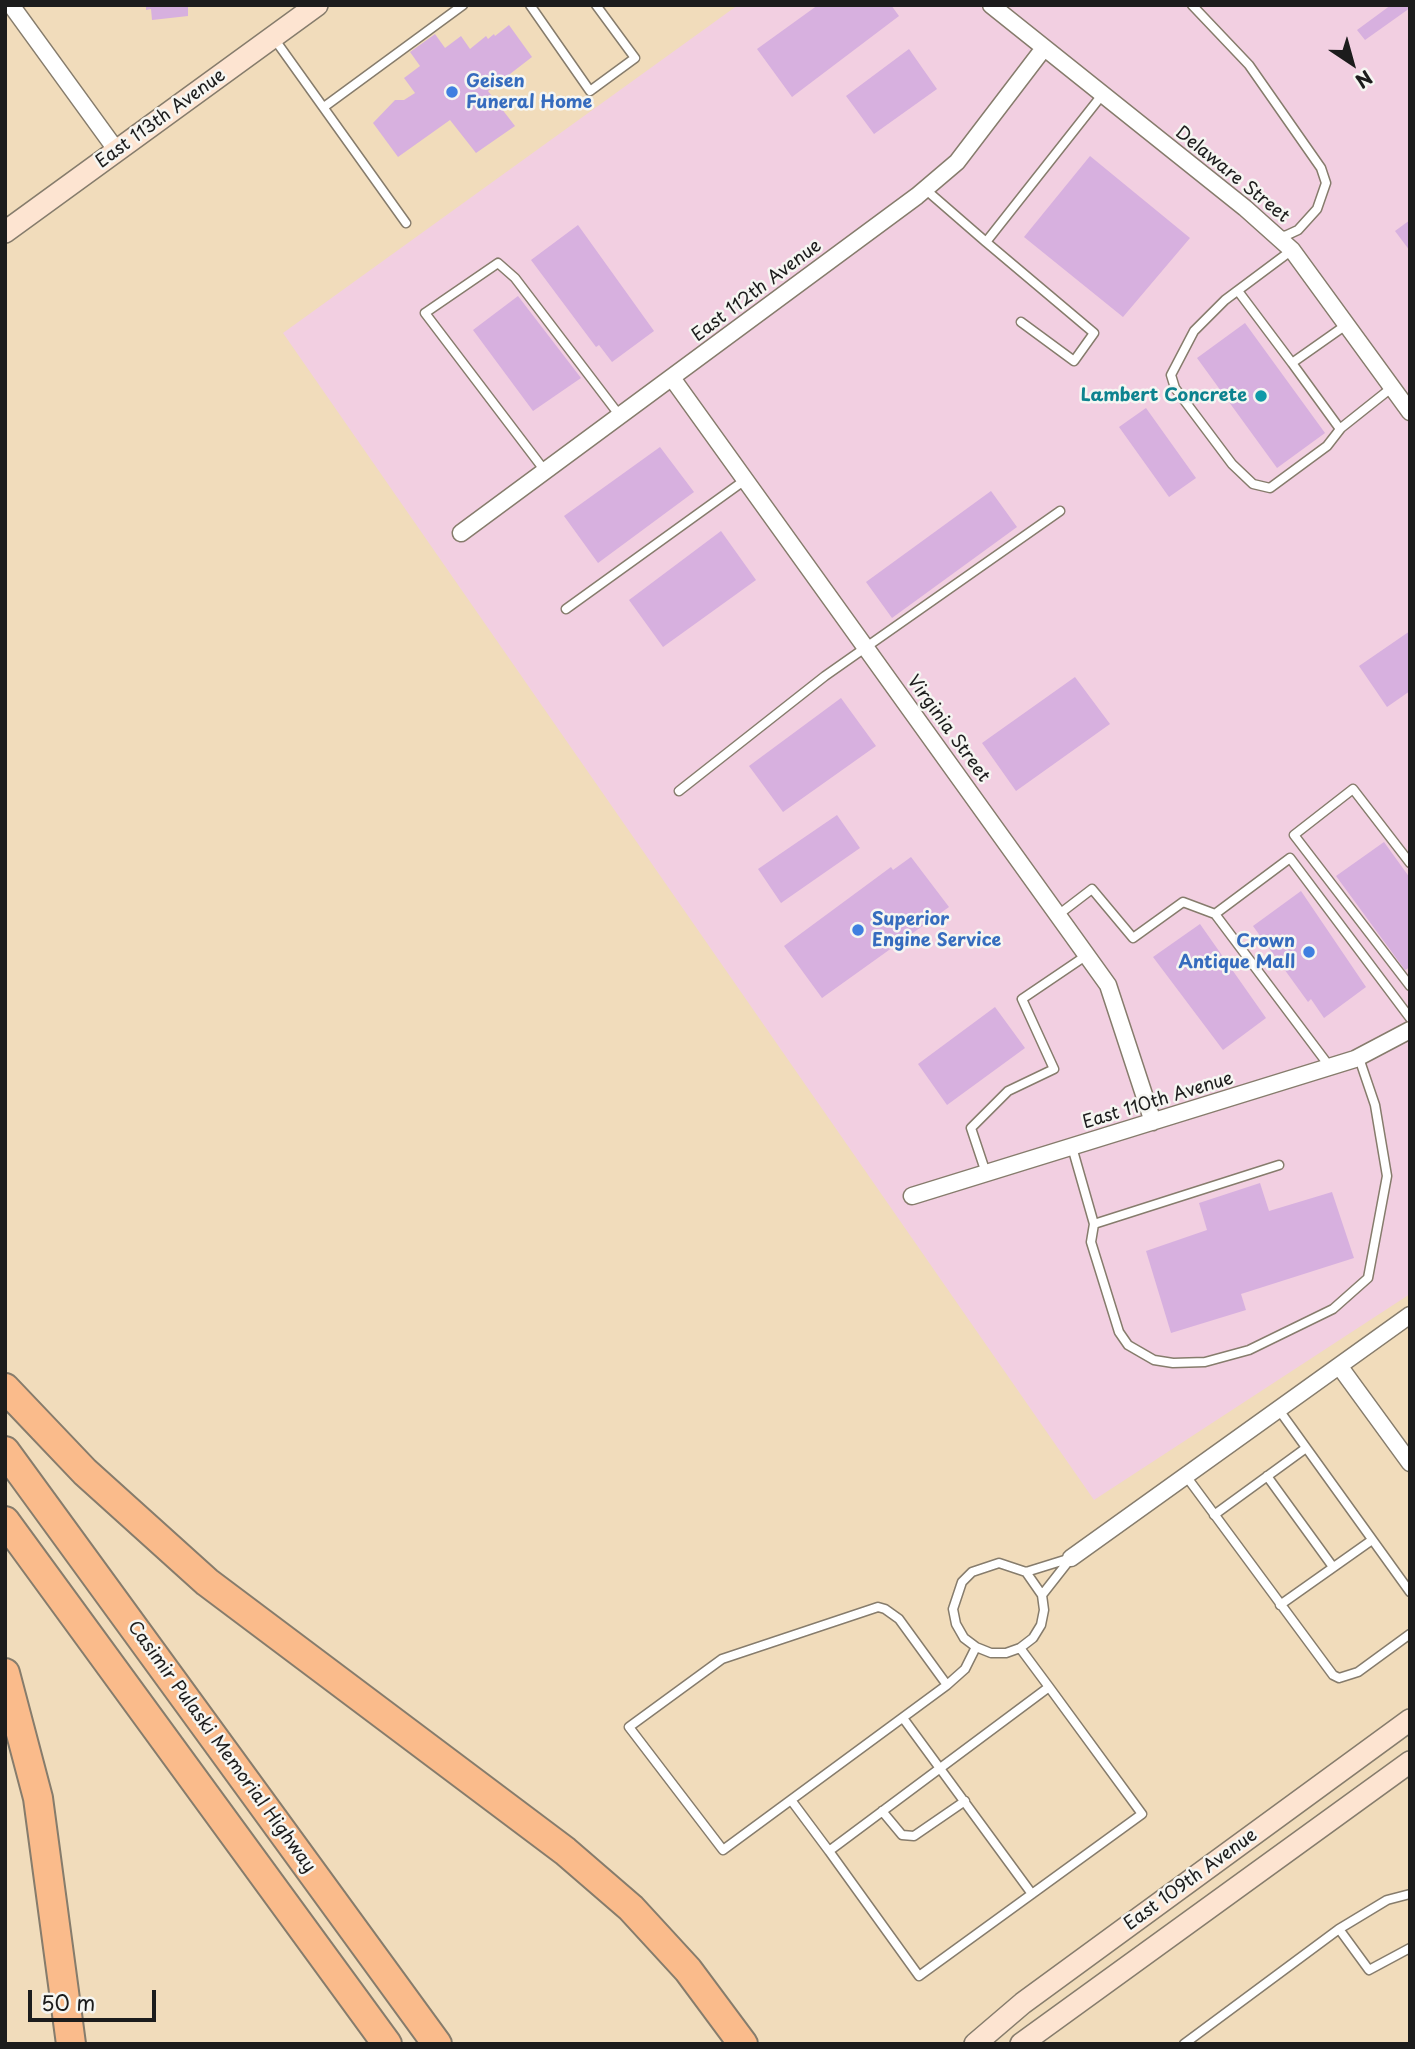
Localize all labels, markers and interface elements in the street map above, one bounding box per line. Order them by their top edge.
north arrow [1317,28,1387,98]
text: N [1350,64,1379,96]
street label: East 113th Avenue [92,65,230,173]
place label: Geisen Funeral Home [466,71,592,114]
marker: Geisen Funeral Home [444,84,460,100]
street label: Delaware Street [1171,122,1293,228]
street label: East 112th Avenue [688,235,826,347]
place label: Lambert Concrete [1081,385,1247,407]
marker: Lambert Concrete [1253,388,1269,404]
street label: Virginia Street [902,671,994,787]
place label: Superior Engine Service [872,909,1001,951]
marker: Superior Engine Service [850,922,866,938]
place label: Crown Antique Mall [1179,931,1295,974]
marker: Crown Antique Mall [1301,944,1317,960]
street label: East 110th Avenue [1080,1068,1236,1134]
street label: Casimir Pulaski Memorial Highway [122,1617,320,1877]
street label: East 109th Avenue [1120,1825,1262,1935]
scale bar [32,1976,159,2020]
text: 50 m [41,1986,95,2018]

